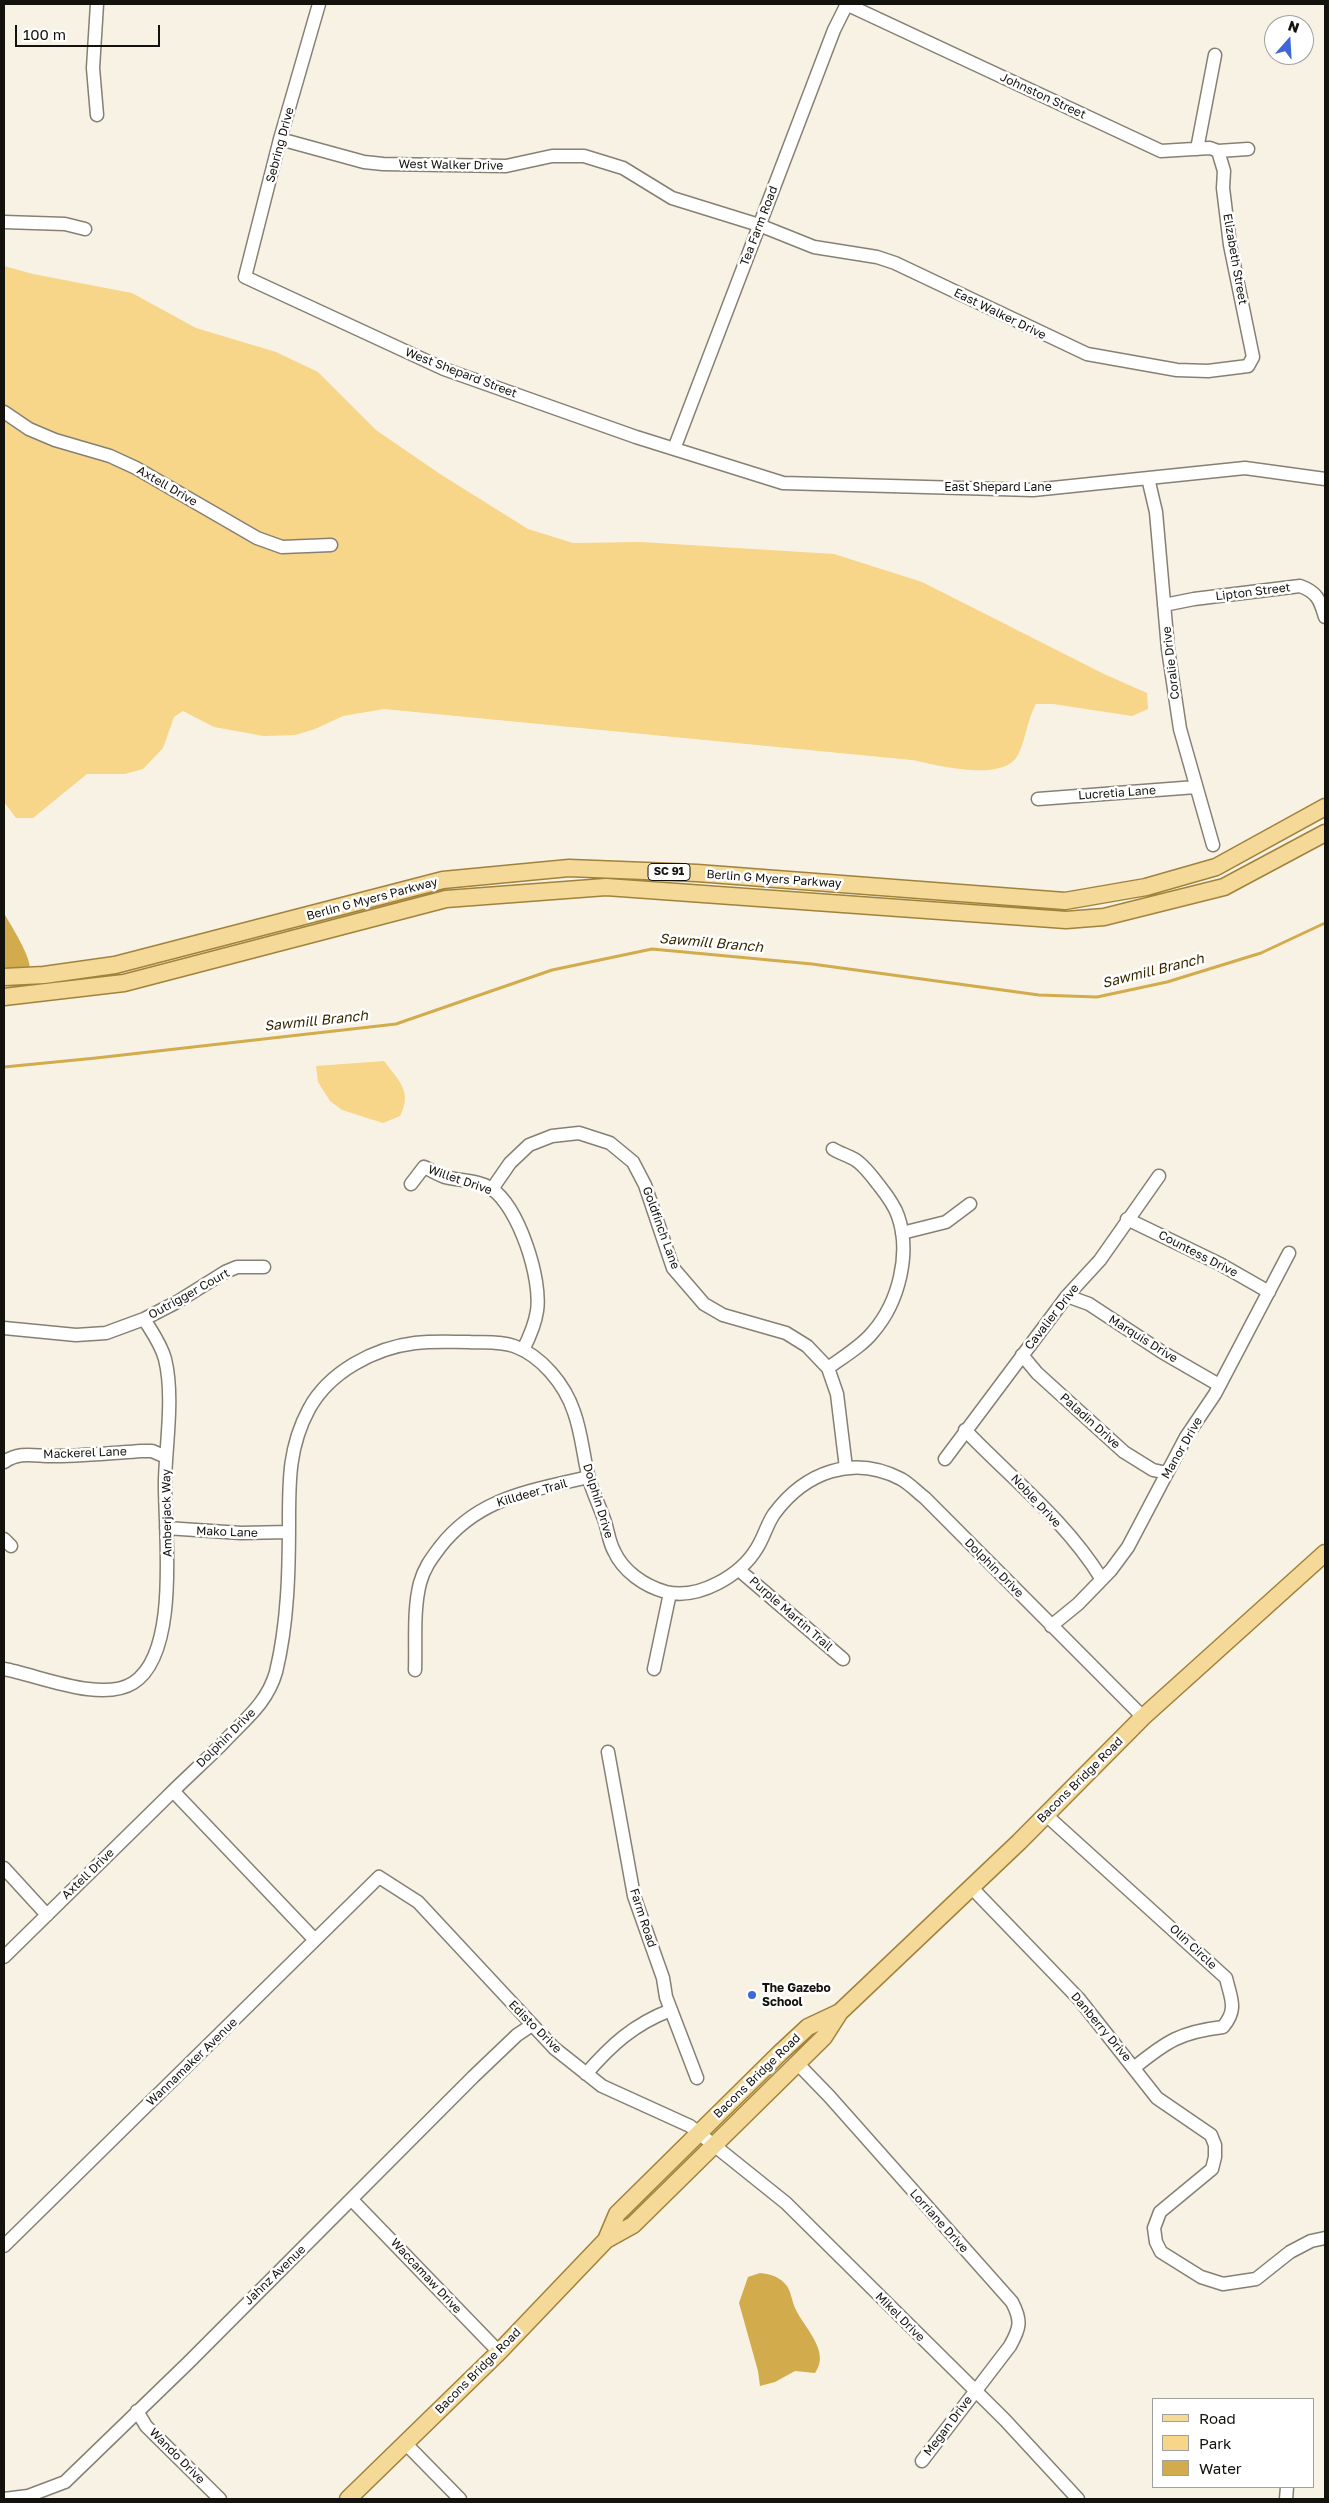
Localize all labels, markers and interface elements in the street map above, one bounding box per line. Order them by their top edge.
scale bar [18,15,162,47]
north arrow [1264,15,1314,65]
text: N [1286,17,1302,36]
text: 100 m [23,25,66,43]
street label: Johnston Street [998,70,1088,122]
street label: Sebring Drive [263,106,297,184]
street label: West Walker Drive [399,157,503,173]
street label: Tea Farm Road [737,184,781,268]
street label: Elizabeth Street [1220,212,1250,306]
street label: East Walker Drive [952,285,1048,343]
street label: West Shepard Street [403,345,519,401]
street label: Axtell Drive [134,463,200,509]
street label: East Shepard Lane [944,480,1052,494]
street label: Lipton Street [1215,580,1291,604]
street label: Coralie Drive [1159,626,1183,700]
street label: Lucretia Lane [1078,783,1156,803]
road number: SC 91 [648,864,690,880]
street label: Berlin G Myers Parkway [706,867,842,891]
street label: Berlin G Myers Parkway [305,875,439,923]
water label: Sawmill Branch [658,930,764,956]
water label: Sawmill Branch [1100,950,1206,992]
water label: Sawmill Branch [263,1007,369,1035]
street label: Willet Drive [426,1162,494,1198]
street label: Goldfinch Lane [639,1185,683,1271]
street label: Countess Drive [1156,1228,1240,1280]
street label: Outrigger Court [146,1266,232,1322]
street label: Cavalier Drive [1022,1281,1082,1353]
street label: Marquis Drive [1106,1312,1180,1366]
street label: Paladin Drive [1057,1390,1123,1452]
street label: Manor Drive [1158,1414,1206,1482]
street label: Mackerel Lane [43,1444,127,1462]
street label: Dolphin Drive [580,1462,616,1540]
street label: Amberjack Way [159,1469,175,1557]
street label: Noble Drive [1008,1472,1064,1530]
street label: Killdeer Trail [495,1476,569,1510]
street label: Mako Lane [196,1524,258,1540]
street label: Dolphin Drive [961,1535,1027,1601]
street label: Purple Martin Trail [746,1574,836,1654]
street label: Dolphin Drive [193,1705,259,1771]
street label: Bacons Bridge Road [1034,1734,1126,1826]
street label: Axtell Drive [59,1845,117,1903]
street label: Farm Road [627,1887,659,1949]
street label: Olin Circle [1166,1921,1220,1973]
place label: The Gazebo School [762,1981,831,2009]
marker: The Gazebo School [746,1989,758,2001]
street label: Danberry Drive [1068,1989,1134,2065]
street label: Edisto Drive [506,1998,564,2056]
street label: Wannamaker Avenue [144,2015,240,2109]
street label: Bacons Bridge Road [711,2031,803,2121]
street label: Lorriane Drive [907,2186,971,2256]
street label: Waccamaw Drive [388,2235,464,2317]
street label: Jahnz Avenue [241,2242,309,2308]
street label: Mikel Drive [872,2289,928,2345]
street label: Bacons Bridge Road [432,2325,524,2417]
street label: Megan Drive [921,2393,975,2459]
legend [1152,2398,1314,2488]
text: Road [1199,2409,1236,2427]
street label: Wando Drive [146,2425,208,2487]
text: Park [1199,2434,1231,2452]
text: Water [1199,2459,1242,2477]

